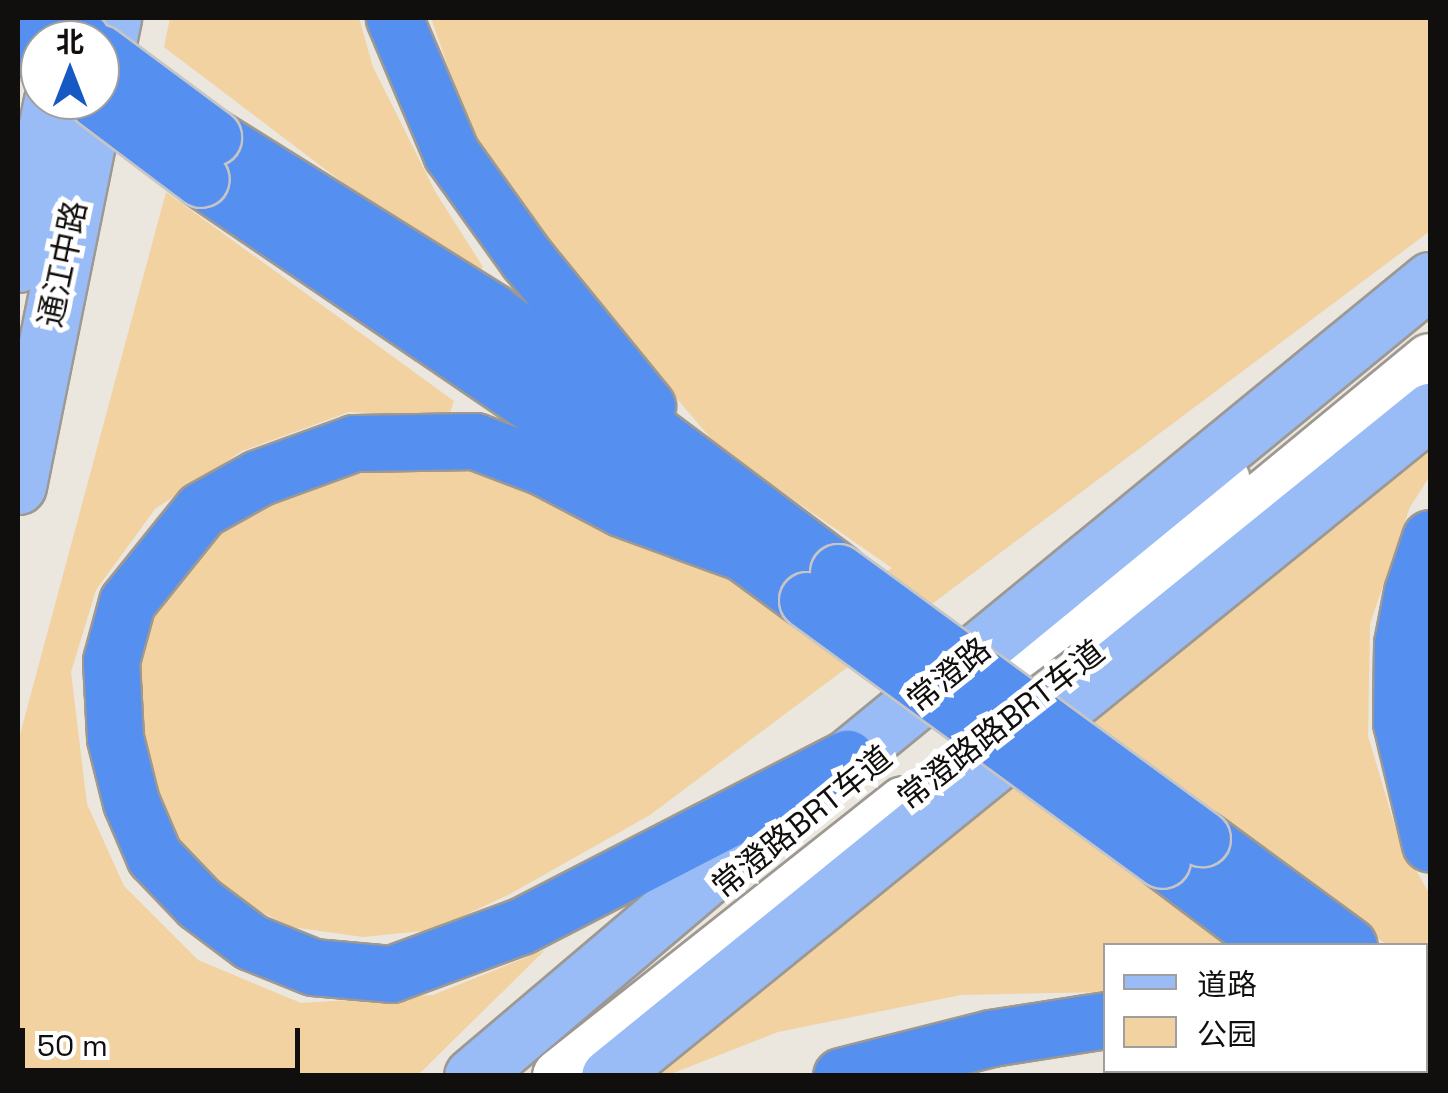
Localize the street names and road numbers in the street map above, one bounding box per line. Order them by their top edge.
street label: 通江中路 [31,197,95,331]
street label: 常澄路 [900,630,998,720]
street label: 常澄路路BRT车道 [890,632,1112,818]
street label: 常澄路BRT车道 [705,738,899,906]

